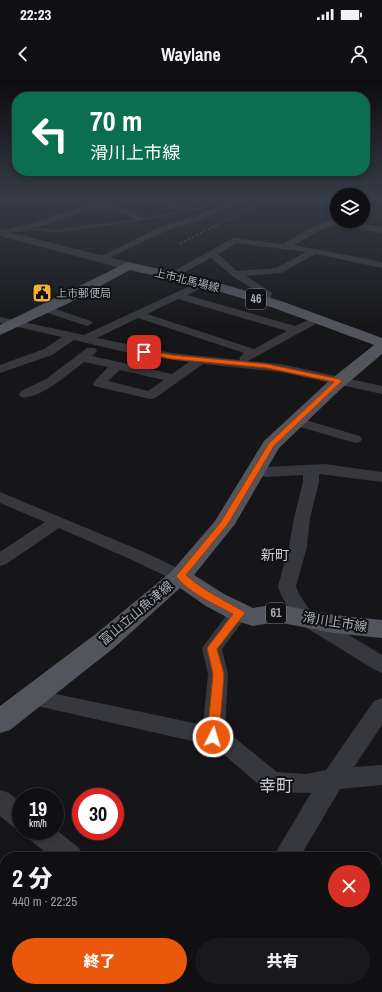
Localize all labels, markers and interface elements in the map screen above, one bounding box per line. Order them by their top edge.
text: 22:23 [20,4,51,25]
text: Waylane [161,42,221,67]
icon: back [12,43,34,65]
icon: person [348,43,370,65]
text: 70 m [90,102,142,140]
icon: left [24,108,76,160]
text: 滑川上市線 [90,140,180,165]
map controls [330,188,370,228]
button: layers [330,188,370,228]
street label: 上市北馬場線 [153,265,221,295]
public building icon: 上市郵便局 [31,282,53,304]
place label: 上市郵便局 [56,286,111,300]
road number: 46 [246,289,266,309]
pin [127,335,161,369]
icon: arrive [133,341,155,363]
district label: 新町 [261,546,289,564]
street label: 富山立山魚津線 [96,577,176,649]
road number: 61 [266,603,286,623]
street label: 滑川上市線 [302,609,368,635]
position arrow [192,716,234,758]
district label: 幸町 [259,774,293,797]
speed limit sign: 30 [72,788,124,840]
text: 19 [29,795,47,822]
text: km/h [29,817,47,830]
text: 2 分 [12,862,52,894]
button: close [328,865,370,907]
text: 440 m · 22:25 [12,893,77,910]
button: 終了 [12,938,187,984]
button: 共有 [195,938,370,984]

